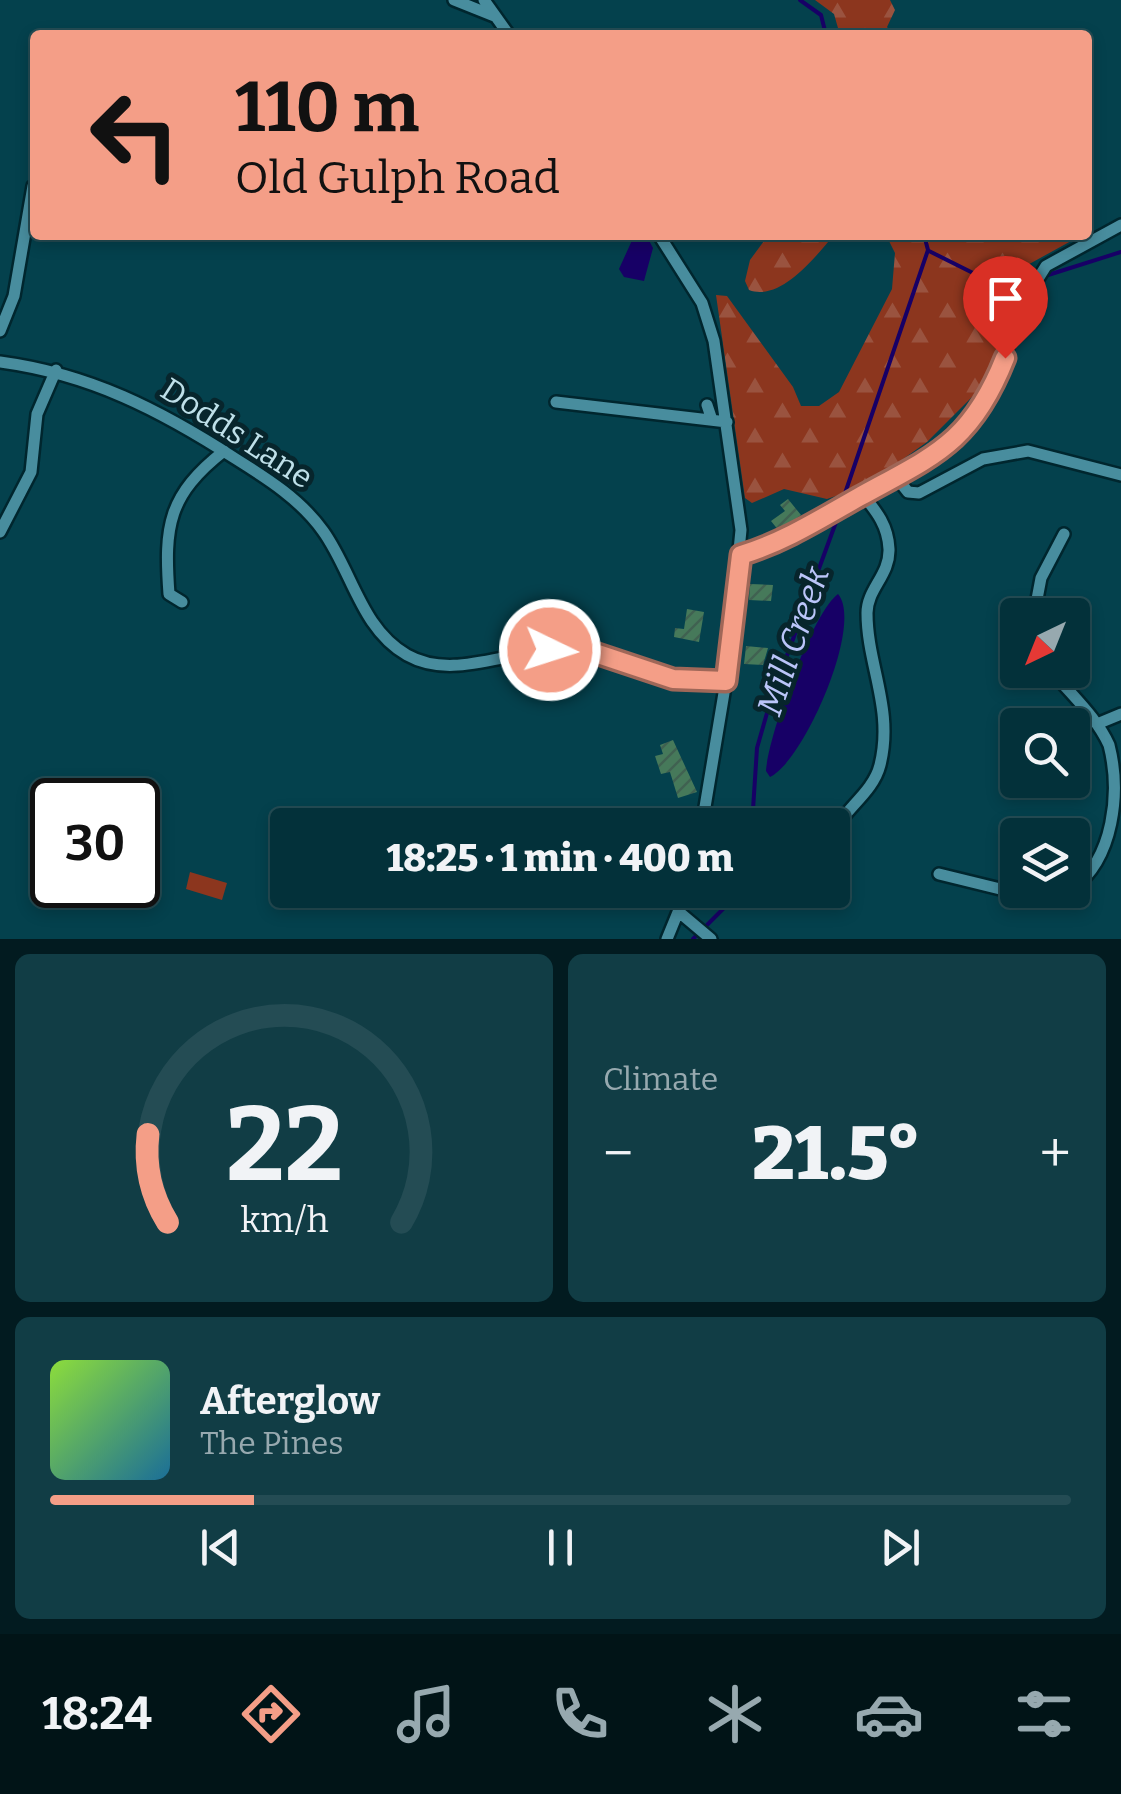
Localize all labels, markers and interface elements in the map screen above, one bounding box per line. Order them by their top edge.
text: 110 m [235,66,419,150]
icon: left [70,70,200,200]
text: Old Gulph Road [235,151,560,205]
pin [963,256,1048,359]
icon: arrive [978,271,1033,326]
street label: Dodds Lane [154,370,320,496]
water label: Mill Creek [748,560,838,721]
position arrow [498,598,602,702]
north arrow [1000,598,1090,688]
map controls [1000,598,1090,908]
button: search [1000,708,1090,798]
speed limit sign: 30 [30,778,160,908]
button: layers [1000,818,1090,908]
text: 18:25 · 1 min · 400 m [386,835,734,881]
text: Climate [603,1060,718,1098]
text: 22 [225,1083,343,1208]
text: 21.5° [752,1109,921,1199]
text: − [603,1121,633,1187]
text: + [1040,1121,1071,1187]
text: km/h [240,1199,328,1241]
text: Afterglow [200,1378,380,1424]
text: The Pines [200,1424,344,1462]
icon: previous [193,1520,248,1575]
icon: pause [533,1520,588,1575]
icon: next [873,1520,928,1575]
icon: directions [236,1679,306,1749]
icon: music [391,1679,461,1749]
icon: phone [545,1679,615,1749]
icon: climate [700,1679,770,1749]
icon: car [854,1679,924,1749]
icon: filters [1009,1679,1079,1749]
text: 18:24 [42,1687,152,1741]

